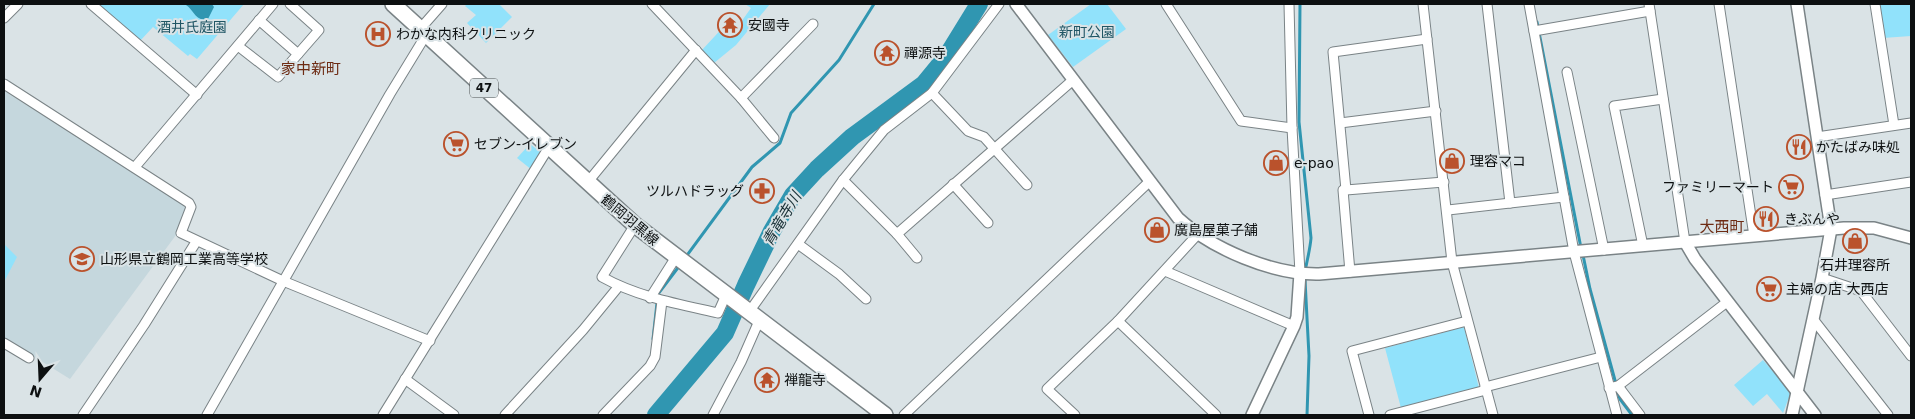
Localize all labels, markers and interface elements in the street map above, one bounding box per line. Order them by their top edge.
temple icon: 安國寺 [717,12,743,38]
place label: 安國寺 [748,17,790,33]
park label: 酒井氏庭園 [157,19,227,35]
hospital icon: わかな内科クリニック [365,21,391,47]
park label: 新町公園 [1059,24,1115,40]
place label: わかな内科クリニック [396,26,536,42]
temple icon: 禪源寺 [874,40,900,66]
place label: 禪源寺 [904,45,946,61]
district label: 家中新町 [281,60,341,78]
road number: 47 [470,78,498,98]
supermarket icon: セブン-イレブン [443,131,469,157]
restaurant icon: かたばみ味処 [1786,134,1812,160]
place label: セブン-イレブン [474,136,577,152]
place label: かたばみ味処 [1816,139,1900,155]
shop icon: 理容マコ [1439,148,1465,174]
shop icon: e-pao [1263,150,1289,176]
place label: 理容マコ [1470,153,1526,169]
place label: e-pao [1294,155,1334,171]
supermarket icon: ファミリーマート [1778,174,1804,200]
pharmacy icon: ツルハドラッグ [749,178,775,204]
place label: ファミリーマート [1662,179,1774,195]
place label: ツルハドラッグ [646,183,744,199]
water label: 青竜寺川 [759,187,806,249]
street label: 鶴岡羽黒線 [598,191,662,249]
restaurant icon: きぶんや [1753,206,1779,232]
place label: きぶんや [1784,211,1840,227]
shop icon: 廣島屋菓子舗 [1144,217,1170,243]
district label: 大西町 [1699,218,1745,236]
place label: 廣島屋菓子舗 [1174,222,1258,238]
shop icon: 石井理容所 [1842,228,1868,254]
school or university icon: 山形県立鶴岡工業高等学校 [69,246,95,272]
place label: 山形県立鶴岡工業高等学校 [100,251,268,267]
place label: 石井理容所 [1820,257,1890,273]
supermarket icon: 主婦の店 大西店 [1756,276,1782,302]
place label: 主婦の店 大西店 [1786,281,1888,297]
north arrow [15,354,65,404]
temple icon: 禅龍寺 [754,367,780,393]
place label: 禅龍寺 [784,372,826,388]
text: N [28,382,44,401]

